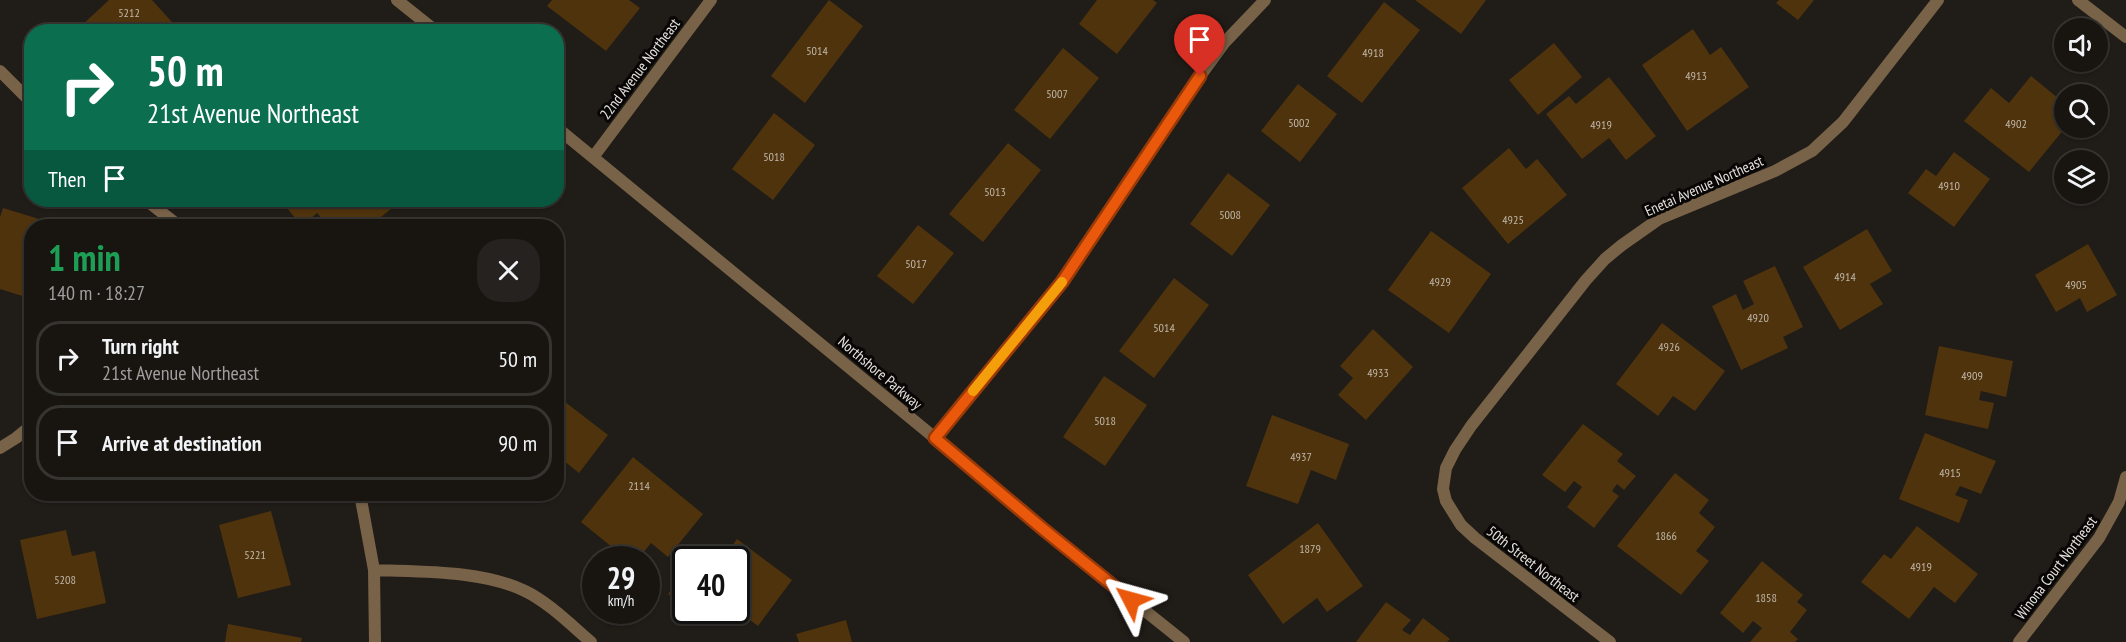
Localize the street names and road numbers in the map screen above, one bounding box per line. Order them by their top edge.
street label: 22nd Avenue Northeast [595,14,684,123]
street label: Enetai Avenue Northeast [1642,151,1766,220]
street label: Northshore Parkway [834,332,927,414]
street label: Winona Court Northeast [2011,512,2101,623]
street label: 50th Street Northeast [1483,521,1584,606]

